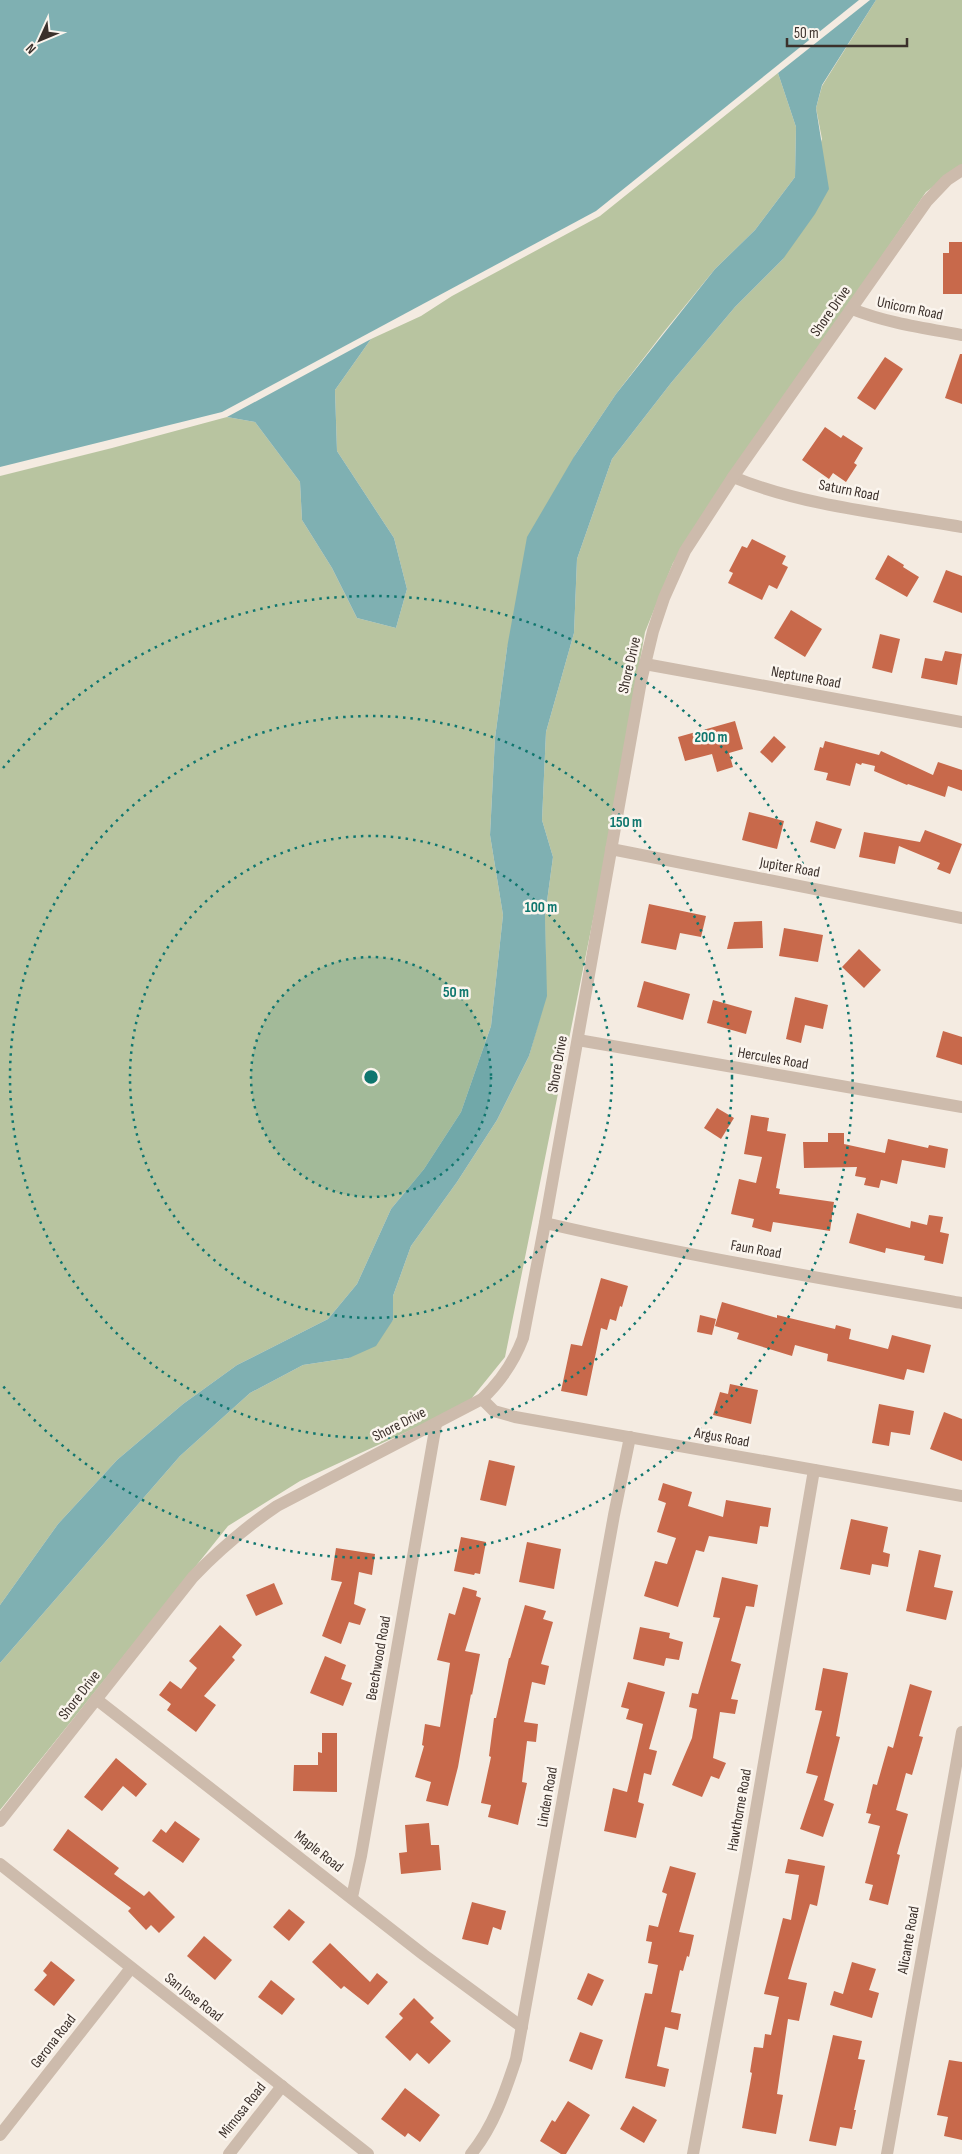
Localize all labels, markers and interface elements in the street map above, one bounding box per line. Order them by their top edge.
north arrow [15,15,65,65]
scale bar [787,15,907,47]
text: 50 m [794,24,819,43]
text: N [22,40,40,57]
street label: Shore Drive [806,282,855,340]
street label: Unicorn Road [875,292,945,325]
street label: Saturn Road [817,475,881,506]
street label: Shore Drive [614,635,645,695]
street label: Neptune Road [770,662,842,693]
text: 200 m [694,728,728,747]
text: 150 m [610,813,642,832]
street label: Jupiter Road [757,853,821,882]
text: 100 m [525,898,557,917]
text: 50 m [443,983,469,1002]
street label: Shore Drive [543,1034,572,1094]
street label: Hercules Road [736,1043,810,1074]
centre of rings [362,1068,380,1086]
street label: Faun Road [729,1236,783,1263]
street label: Shore Drive [369,1403,429,1446]
street label: Argus Road [692,1423,751,1452]
street label: Beechwood Road [362,1614,395,1702]
street label: Shore Drive [54,1667,105,1724]
street label: Linden Road [533,1765,562,1829]
street label: Hawthorne Road [723,1768,756,1853]
street label: Maple Road [290,1826,347,1876]
street label: Alicante Road [893,1905,924,1976]
street label: San Jose Road [161,1969,227,2026]
street label: Gerona Road [26,2010,80,2072]
street label: Mimosa Road [215,2078,270,2142]

